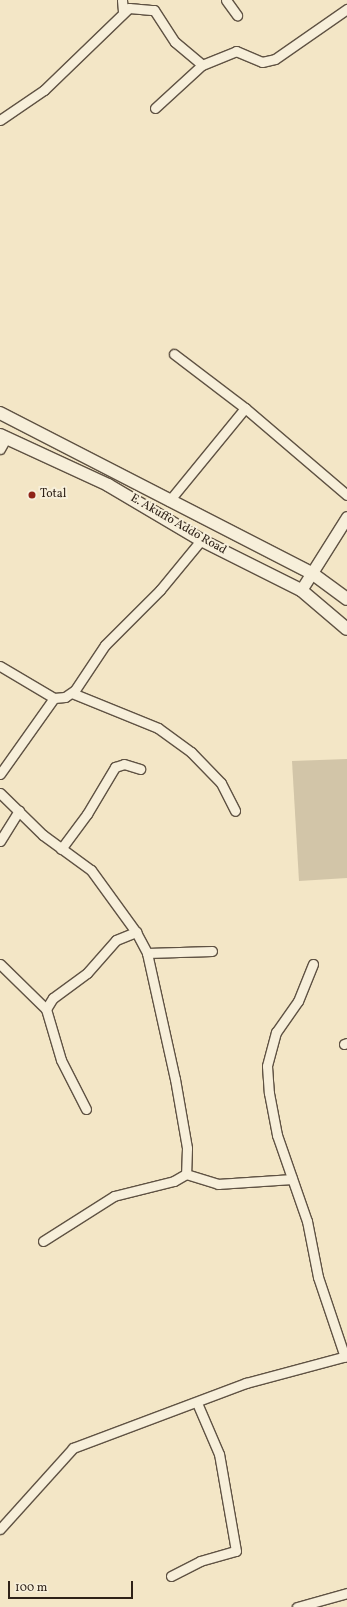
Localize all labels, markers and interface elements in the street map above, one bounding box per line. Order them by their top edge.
place label: Total [40,488,66,502]
marker: Total [27,490,37,500]
street label: E. Akuffo Addo Road [127,492,229,558]
scale bar [10,1573,135,1599]
text: 100 m [15,1580,47,1596]

